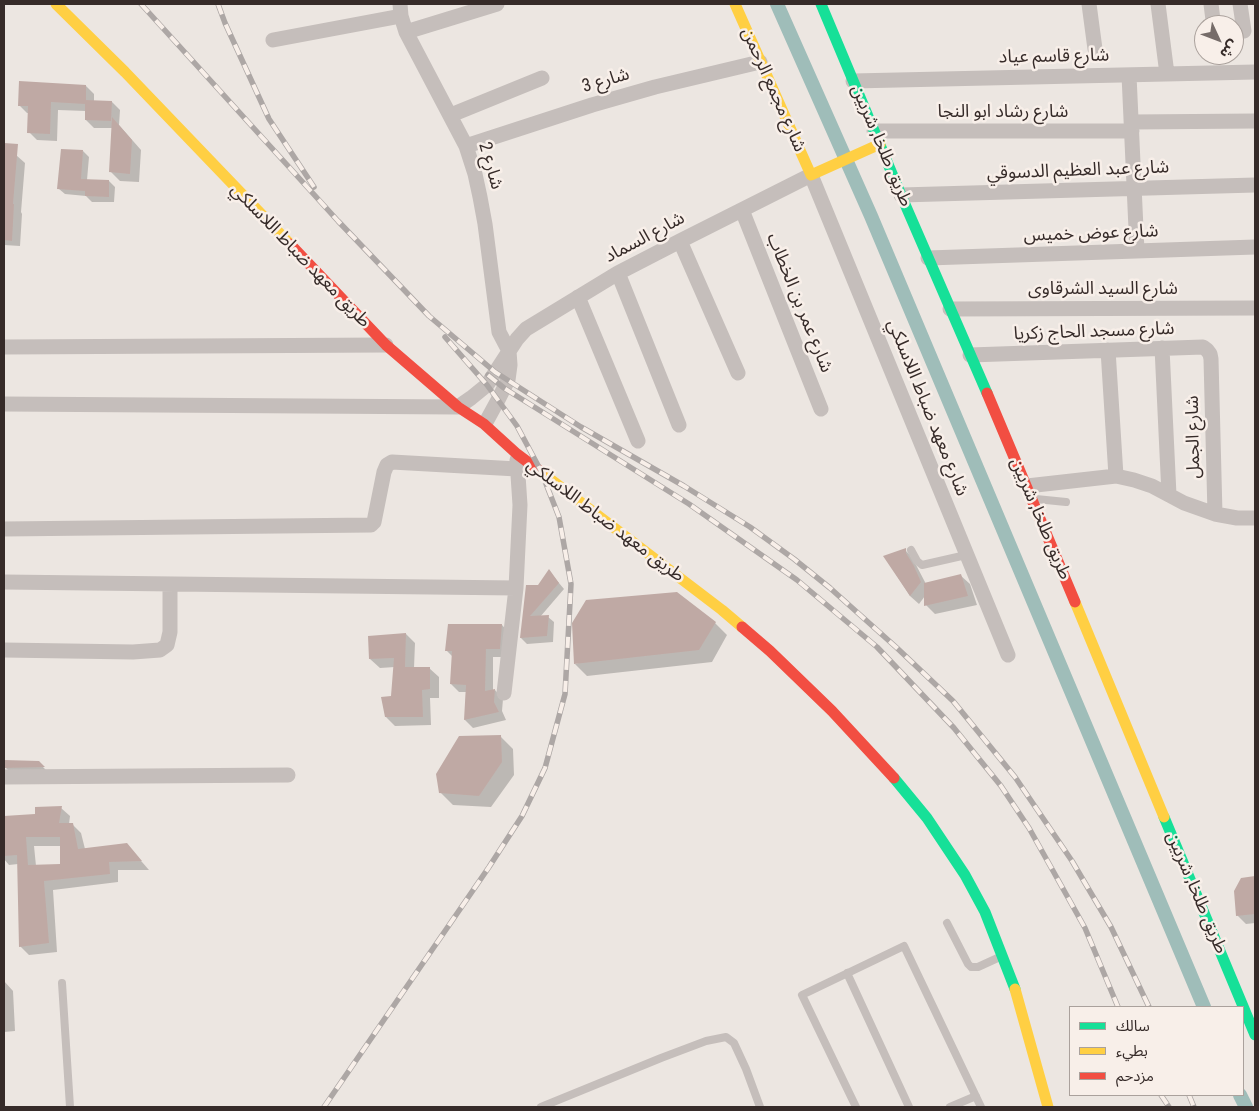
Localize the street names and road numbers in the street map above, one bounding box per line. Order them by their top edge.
street label: شارع مجمع الرحمن [736,25,810,155]
street label: شارع قاسم عياد [999,45,1109,69]
street label: شارع 3 [580,64,632,98]
street label: طريق طلخا, شربين [846,82,916,210]
street label: شارع رشاد ابو النجا [938,101,1068,123]
street label: شارع 2 [473,140,507,192]
street label: شارع عبد العظيم الدسوقي [986,157,1170,185]
street label: طريق معهد ضباط اللاسلكي [226,179,374,333]
street label: شارع السماد [601,208,689,268]
street label: شارع عوض خميس [1023,221,1159,247]
street label: شارع عمر بن الخطاب [761,230,837,376]
street label: شارع السيد الشرقاوى [1028,278,1178,300]
street label: شارع معهد ضباط اللاسلكي [882,317,972,499]
street label: شارع مسجد الحاج زكريا [1013,318,1175,346]
street label: شارع الجمل [1182,395,1206,479]
street label: طريق معهد ضباط اللاسلكي [522,455,688,587]
street label: طريق طلخا, شربين [1005,455,1075,583]
street label: طريق طلخا, شربين [1161,829,1231,957]

